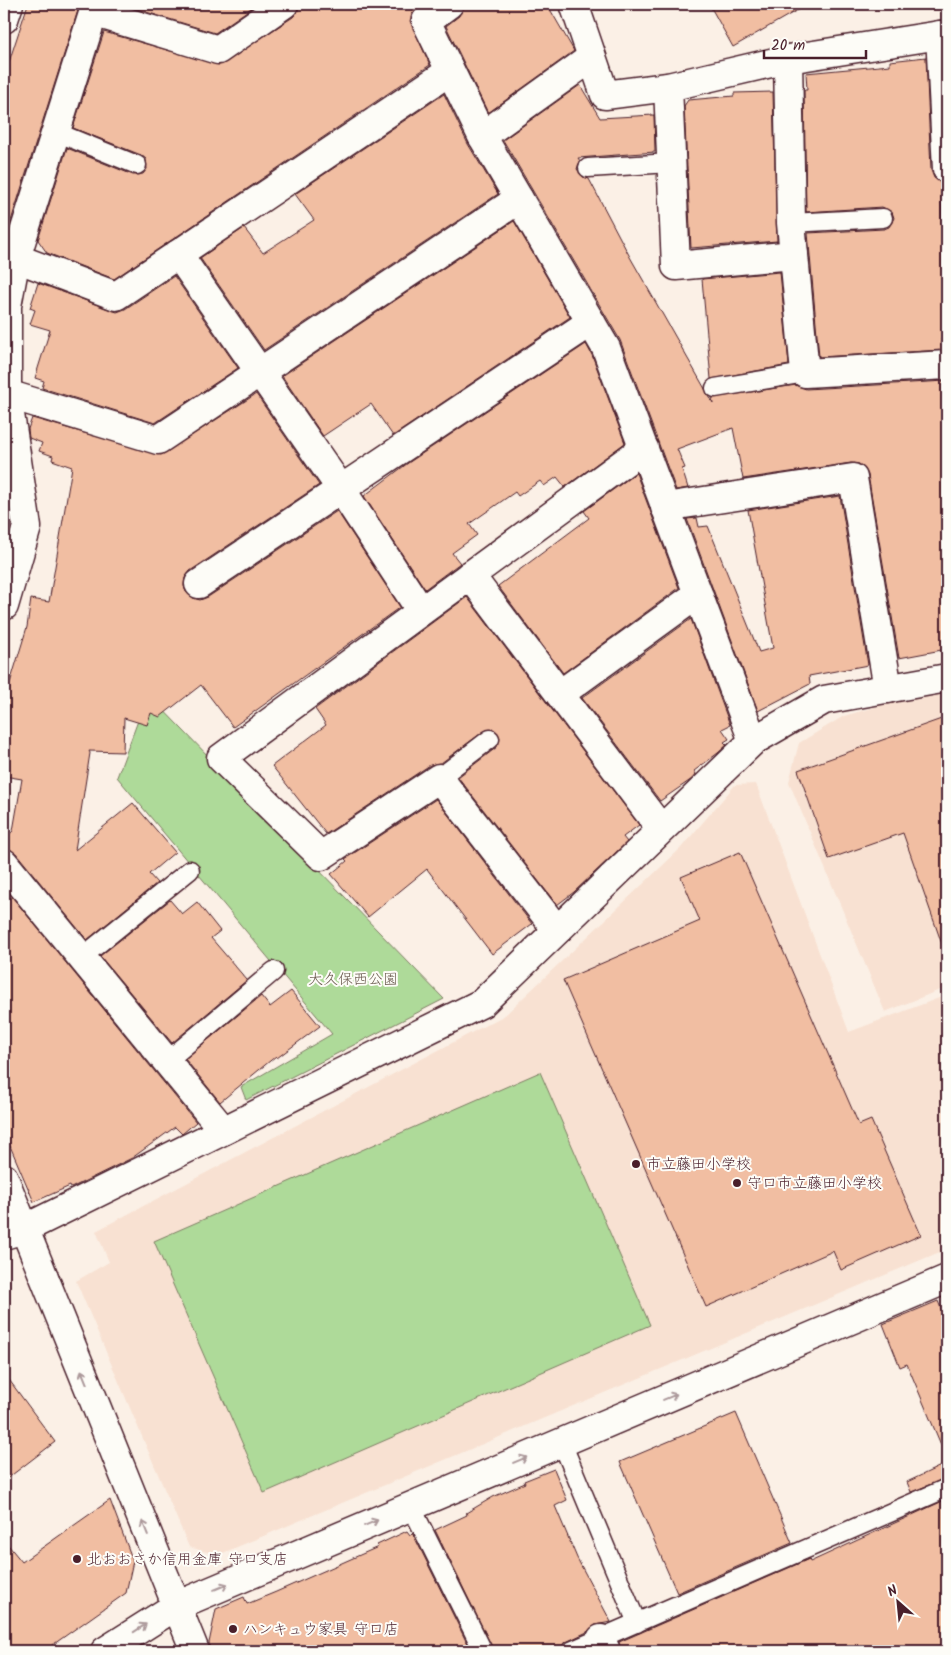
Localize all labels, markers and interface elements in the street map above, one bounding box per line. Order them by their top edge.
scale bar [764,28,866,60]
text: 20 m [771,34,805,58]
park label: 大久保西公園 [308,968,398,992]
place label: 市立藤田小学校 [646,1153,751,1177]
marker: 市立藤田小学校 [630,1158,642,1170]
place label: 守口市立藤田小学校 [747,1172,882,1196]
marker: 守口市立藤田小学校 [731,1177,743,1189]
one-way arrow [79,1370,88,1385]
one-way arrow [662,1392,677,1401]
one-way arrow [512,1455,527,1465]
one-way arrow [363,1518,378,1528]
one-way arrow [139,1521,149,1536]
place label: 北おおさか信用金庫 守口支店 [87,1548,288,1572]
marker: 北おおさか信用金庫 守口支店 [71,1553,83,1565]
north arrow [874,1578,924,1628]
text: N [884,1579,902,1603]
one-way arrow [213,1581,228,1591]
place label: ハンキュウ家具 守口店 [243,1618,399,1642]
one-way arrow [133,1623,147,1633]
marker: ハンキュウ家具 守口店 [227,1623,239,1635]

